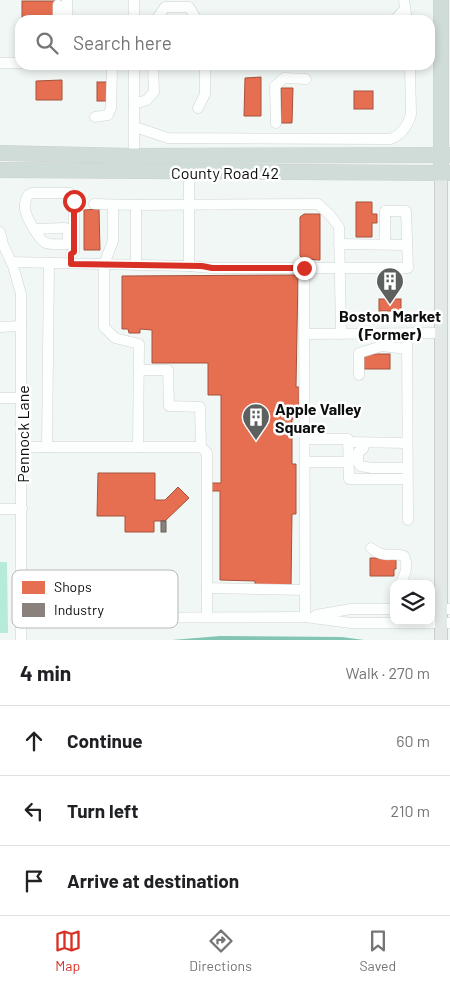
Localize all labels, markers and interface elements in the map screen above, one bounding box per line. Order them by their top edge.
search box [15,15,435,70]
icon: search [33,29,61,57]
text: Search here [73,31,172,54]
street label: County Road 42 [171,163,279,182]
route start [63,190,86,213]
route end [293,257,316,280]
building icon: Boston Market (Former) [375,266,405,305]
place label: Boston Market (Former) [339,306,441,343]
street label: Pennock Lane [13,385,32,483]
place label: Apple Valley Square [275,399,361,436]
building icon: Apple Valley Square [241,402,271,441]
legend [12,570,178,628]
text: Shops [54,578,92,595]
map controls [390,580,435,625]
button: layers [390,580,435,625]
text: Industry [54,601,105,618]
text: 4 min [20,660,71,685]
text: Walk · 270 m [345,663,430,682]
icon: ahead [20,727,48,755]
text: Continue [67,729,143,752]
text: 60 m [396,731,430,750]
icon: left [20,797,48,825]
text: Turn left [67,799,138,822]
text: 210 m [391,801,430,820]
icon: arrive [20,867,48,895]
text: Arrive at destination [67,869,239,892]
tab: Map [54,927,82,974]
tab: Directions [189,927,252,974]
tab: Saved [359,927,396,974]

